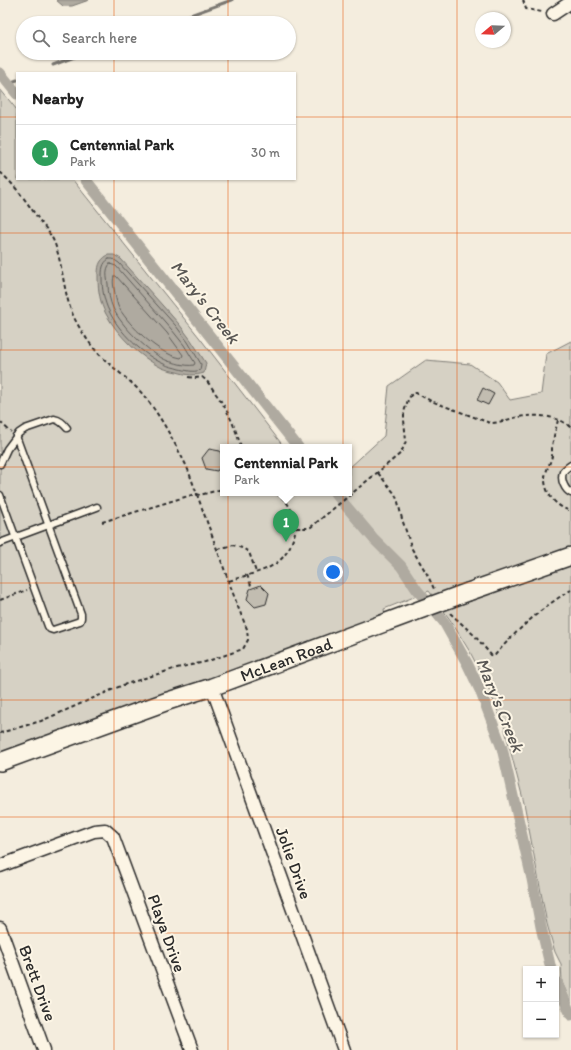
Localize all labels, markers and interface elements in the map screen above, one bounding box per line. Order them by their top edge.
north arrow [475,12,511,48]
search box [16,16,296,60]
icon: search [30,27,52,49]
text: Search here [62,29,137,47]
text: Nearby [32,88,84,108]
text: Centennial Park [70,136,174,154]
text: 1 [42,145,48,160]
text: 30 m [251,145,280,160]
text: Park [70,154,96,169]
water label: Mary's Creek [166,256,245,349]
popup [220,444,352,496]
text: Centennial Park [234,454,338,472]
text: Park [234,472,260,487]
pin: 1 [273,509,299,542]
your location [323,562,343,582]
street label: McLean Road [237,633,336,686]
water label: Mary's Creek [471,655,530,757]
street label: Jolie Drive [272,824,316,902]
street label: Playa Drive [144,891,190,975]
street label: Brett Drive [15,942,61,1024]
map controls [523,966,559,1038]
button: + [523,966,559,1002]
button: − [523,1002,559,1038]

